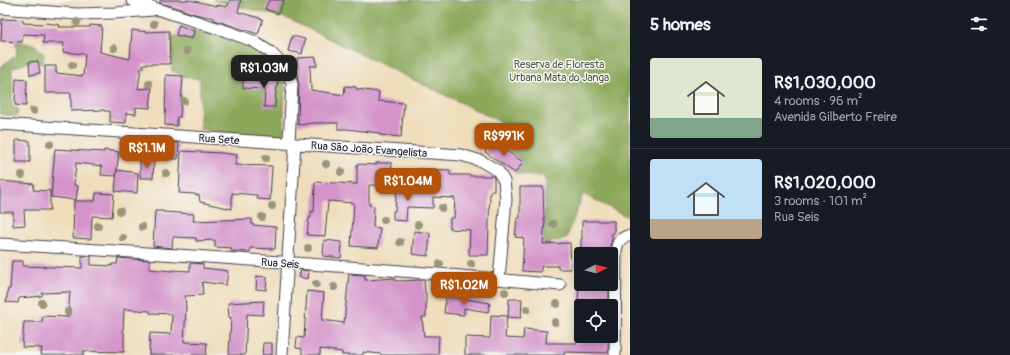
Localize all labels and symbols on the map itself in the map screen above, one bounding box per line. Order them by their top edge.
pin: R$1.03M [227,55,301,89]
park label: Reserva de Floresta Urbana Mata do Janga [509,58,609,84]
pin: R$991K [471,123,537,157]
street label: Rua Sete [198,132,240,147]
pin: R$1.1M [114,135,180,169]
street label: Rua São João Evangelista [310,139,428,160]
pin: R$1.04M [371,168,445,202]
north arrow [574,247,618,291]
street label: Rua Seis [260,256,300,271]
pin: R$1.02M [427,272,501,306]

